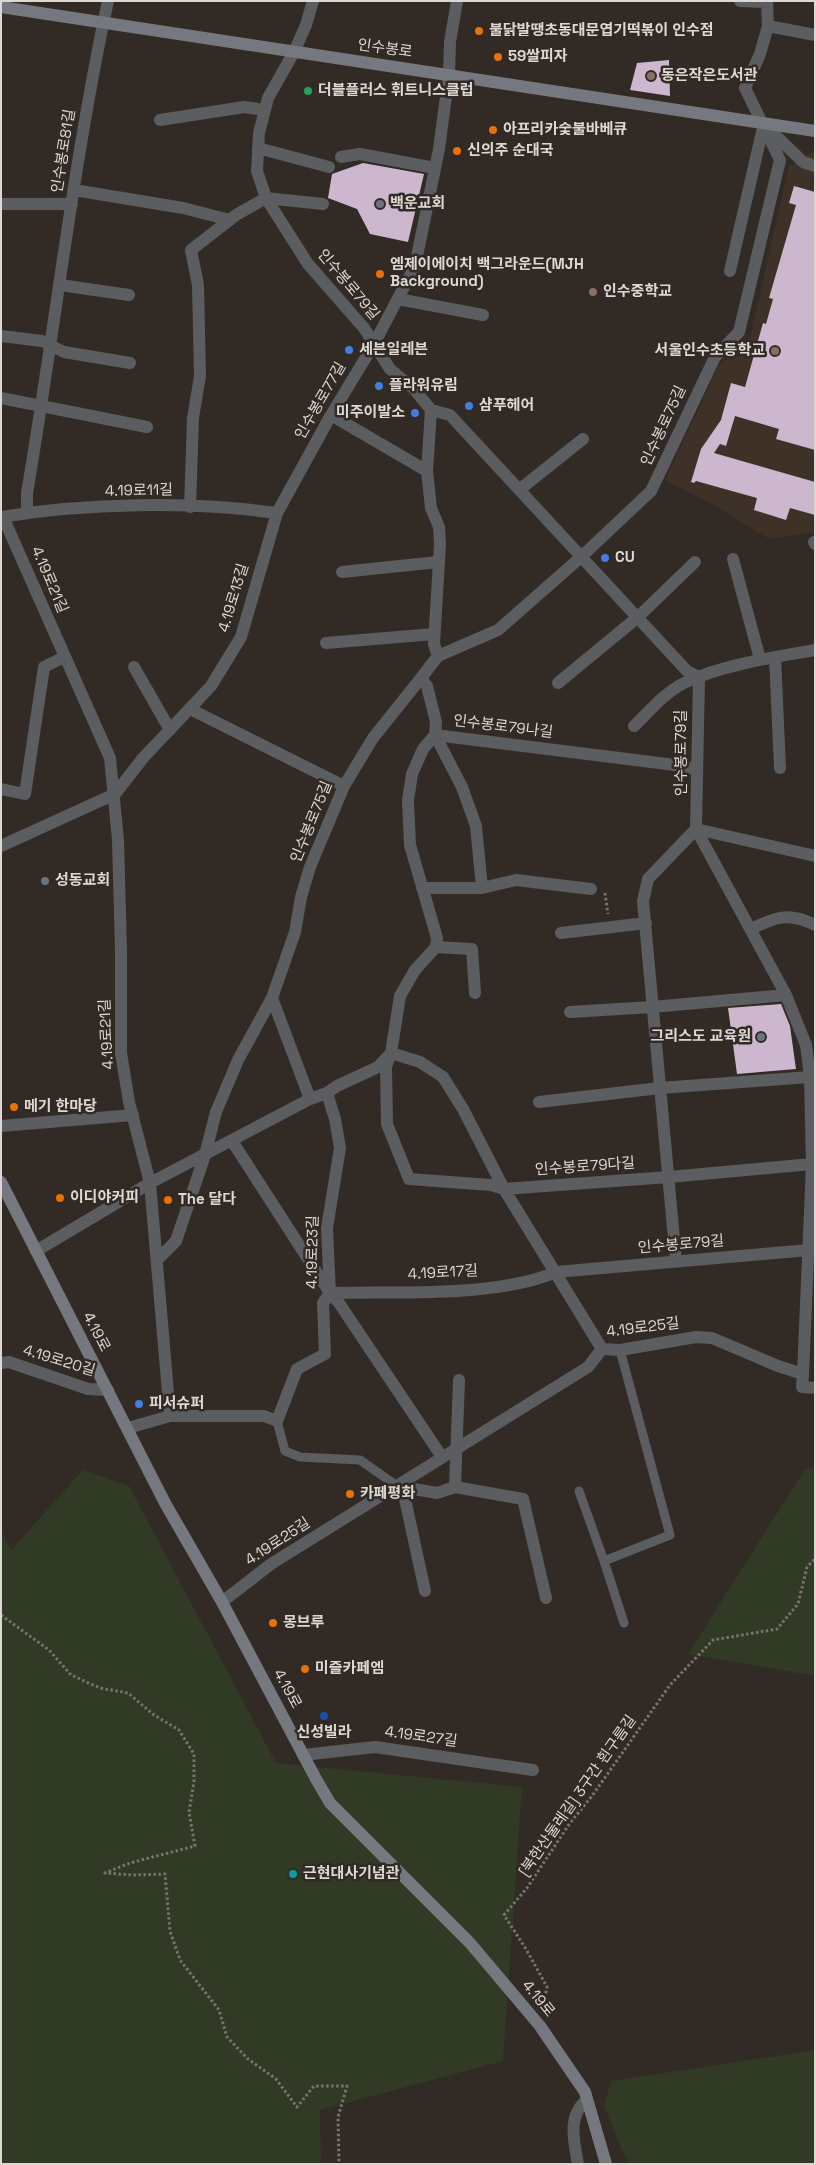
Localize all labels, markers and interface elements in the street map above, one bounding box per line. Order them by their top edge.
place label: 불닭발땡초동대문엽기떡볶이 인수점 [489,22,714,40]
marker: 불닭발땡초동대문엽기떡볶이 인수점 [473,25,485,37]
street label: 인수봉로 [356,36,414,62]
place label: 59쌀피자 [508,48,568,66]
marker: 59쌀피자 [492,51,504,63]
place label: 동은작은도서관 [661,67,758,85]
marker: 동은작은도서관 [645,70,657,82]
place label: 더블플러스 휘트니스클럽 [318,82,474,100]
marker: 더블플러스 휘트니스클럽 [302,85,314,97]
street label: 인수봉로81길 [48,108,80,194]
place label: 아프리카숯불바베큐 [503,121,627,139]
marker: 아프리카숯불바베큐 [487,124,499,136]
place label: 신의주 순대국 [467,142,554,160]
marker: 신의주 순대국 [451,145,463,157]
place label: 백운교회 [390,195,445,213]
marker: 백운교회 [374,198,386,210]
street label: 인수봉로79길 [313,246,383,324]
place label: 엠제이에이치 백그라운드(MJH Background) [390,256,584,291]
marker: 엠제이에이치 백그라운드(MJH Background) [374,268,386,280]
place label: 인수중학교 [603,283,672,301]
marker: 인수중학교 [587,286,599,298]
place label: 세븐일레븐 [359,341,428,359]
place label: 서울인수초등학교 [655,342,765,360]
marker: 세븐일레븐 [343,344,355,356]
marker: 서울인수초등학교 [769,345,781,357]
street label: 인수봉로77길 [292,359,350,443]
place label: 플라워유림 [389,377,458,395]
marker: 플라워유림 [373,380,385,392]
street label: 인수봉로75길 [638,383,690,469]
place label: 샴푸헤어 [479,397,534,415]
marker: 샴푸헤어 [463,400,475,412]
place label: 미주이발소 [336,404,405,422]
marker: 미주이발소 [409,407,421,419]
street label: 4.19로11길 [105,481,173,501]
street label: 4.19로21길 [27,544,71,616]
place label: CU [615,549,635,567]
marker: CU [599,552,611,564]
street label: 4.19로13길 [215,561,253,635]
street label: 인수봉로79길 [673,710,691,796]
street label: 인수봉로79나길 [452,712,554,742]
street label: 인수봉로75길 [287,779,337,865]
place label: 성동교회 [55,872,110,890]
marker: 성동교회 [39,875,51,887]
street label: 4.19로21길 [96,998,118,1070]
place label: 그리스도 교육원 [651,1028,751,1046]
marker: 그리스도 교육원 [755,1031,767,1043]
place label: 메기 한마당 [24,1098,97,1116]
marker: 메기 한마당 [8,1101,20,1113]
street label: 인수봉로79다길 [534,1155,636,1179]
place label: 이디야커피 [70,1189,139,1207]
place label: The 달다 [178,1191,236,1209]
marker: 이디야커피 [54,1192,66,1204]
marker: The 달다 [162,1194,174,1206]
street label: 4.19로23길 [303,1215,323,1289]
street label: 인수봉로79길 [637,1232,725,1258]
street label: 4.19로17길 [407,1262,479,1284]
street label: 4.19로 [78,1309,114,1355]
street label: 4.19로25길 [605,1315,681,1341]
street label: 4.19로20길 [21,1342,97,1380]
place label: 피서슈퍼 [149,1395,204,1413]
marker: 피서슈퍼 [133,1398,145,1410]
place label: 카페평화 [360,1485,415,1503]
marker: 카페평화 [344,1488,356,1500]
street label: 4.19로25길 [242,1514,314,1570]
place label: 몽브루 [283,1614,324,1632]
marker: 몽브루 [267,1617,279,1629]
place label: 미즐카페엠 [315,1660,384,1678]
marker: 미즐카페엠 [299,1663,311,1675]
street label: 4.19로 [269,1666,305,1712]
marker: 신성빌라 [318,1710,330,1722]
street label: [북한산둘레길] 3구간 흰구름길 [515,1712,641,1880]
street label: 4.19로27길 [384,1723,458,1751]
place label: 신성빌라 [296,1724,352,1742]
place label: 근현대사기념관 [303,1865,400,1883]
marker: 근현대사기념관 [287,1868,299,1880]
street label: 4.19로 [518,1977,558,2021]

